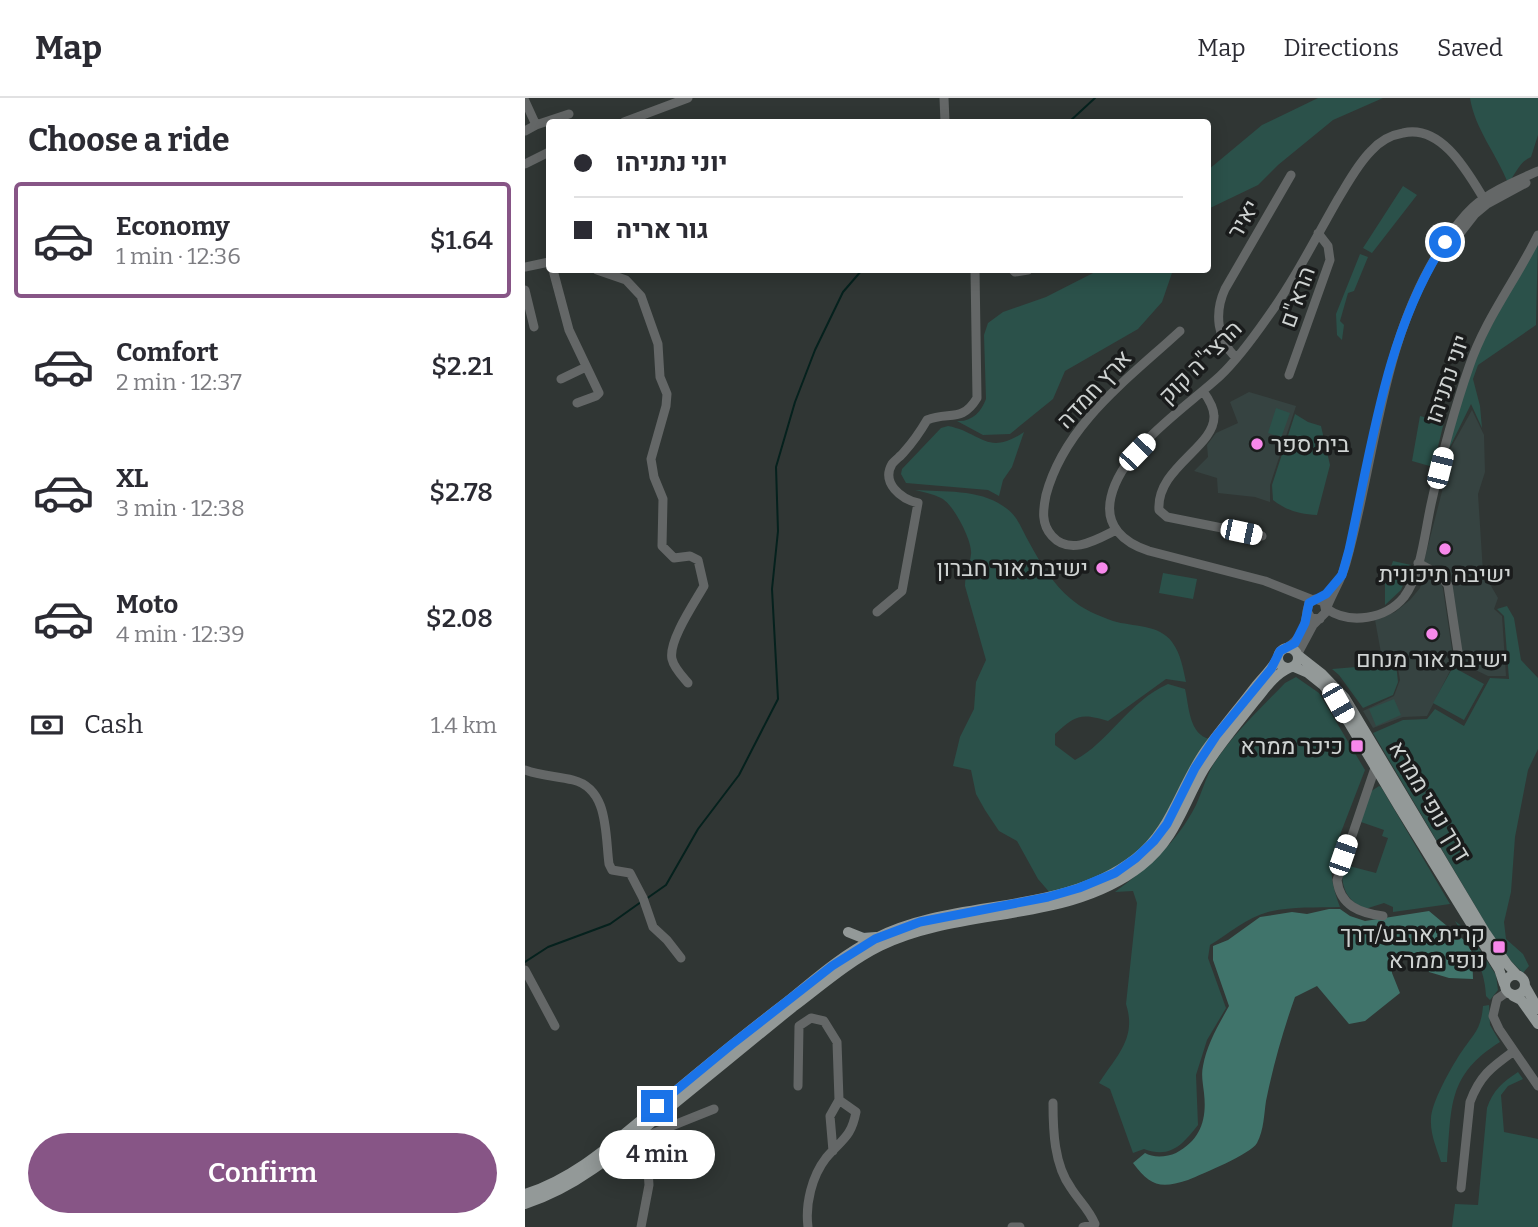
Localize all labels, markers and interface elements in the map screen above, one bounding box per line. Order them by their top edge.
text: Map [35,28,102,68]
text: Map [1197,34,1246,62]
text: Directions [1284,34,1399,62]
text: Saved [1437,34,1503,62]
text: Choose a ride [28,121,229,159]
text: יוני נתניהו [616,147,728,178]
street label: יאיר [1221,195,1265,243]
icon: car [32,209,95,272]
text: Economy [116,211,230,242]
text: גור אריה [616,214,709,245]
text: $1.64 [430,225,493,256]
route start [1429,226,1461,258]
text: 1 min · 12:36 [116,242,241,270]
street label: הרא"ם [1273,263,1321,331]
street label: הרצי"ה קוק [1152,314,1248,410]
street label: יוני נתניהו [1419,331,1475,427]
icon: car [32,335,95,398]
text: Comfort [116,337,219,368]
street label: ארץ חמדה [1051,344,1137,434]
text: $2.21 [431,351,493,382]
text: 2 min · 12:37 [116,368,242,396]
car [1115,430,1160,474]
place label: בית ספר [1271,430,1349,458]
marker: בית ספר [1249,436,1265,452]
car [1425,445,1456,491]
icon: car [32,461,95,524]
text: XL [116,463,148,494]
text: $2.78 [429,477,493,508]
text: 3 min · 12:38 [116,494,245,522]
car [1219,517,1264,547]
marker: ישיבה תיכונית [1437,541,1453,557]
place label: ישיבת אור חברון [937,554,1088,582]
marker: ישיבת אור חברון [1094,560,1110,576]
place label: ישיבה תיכונית [1379,560,1511,588]
icon: car [32,587,95,650]
text: Moto [116,589,178,620]
text: $2.08 [426,603,493,634]
text: 4 min · 12:39 [116,620,245,648]
marker: ישיבת אור מנחם [1424,626,1440,642]
place label: ישיבת אור מנחם [1356,645,1508,673]
car [1319,680,1358,726]
icon: cash [28,706,66,744]
text: Cash [84,709,143,740]
text: 1.4 km [431,711,497,739]
place label: כיכר ממרא [1240,732,1343,760]
street label: דרך נופי ממרא [1383,736,1477,866]
marker: כיכר ממרא [1349,738,1365,754]
car [1327,832,1360,878]
place label: קרית ארבע/דרך נופי ממרא [1340,920,1485,974]
marker: קרית ארבע/דרך נופי ממרא [1491,939,1507,955]
route end [641,1090,673,1122]
callout: 4 min [599,1130,715,1180]
button: Confirm [28,1133,497,1213]
text: 4 min [626,1140,688,1168]

